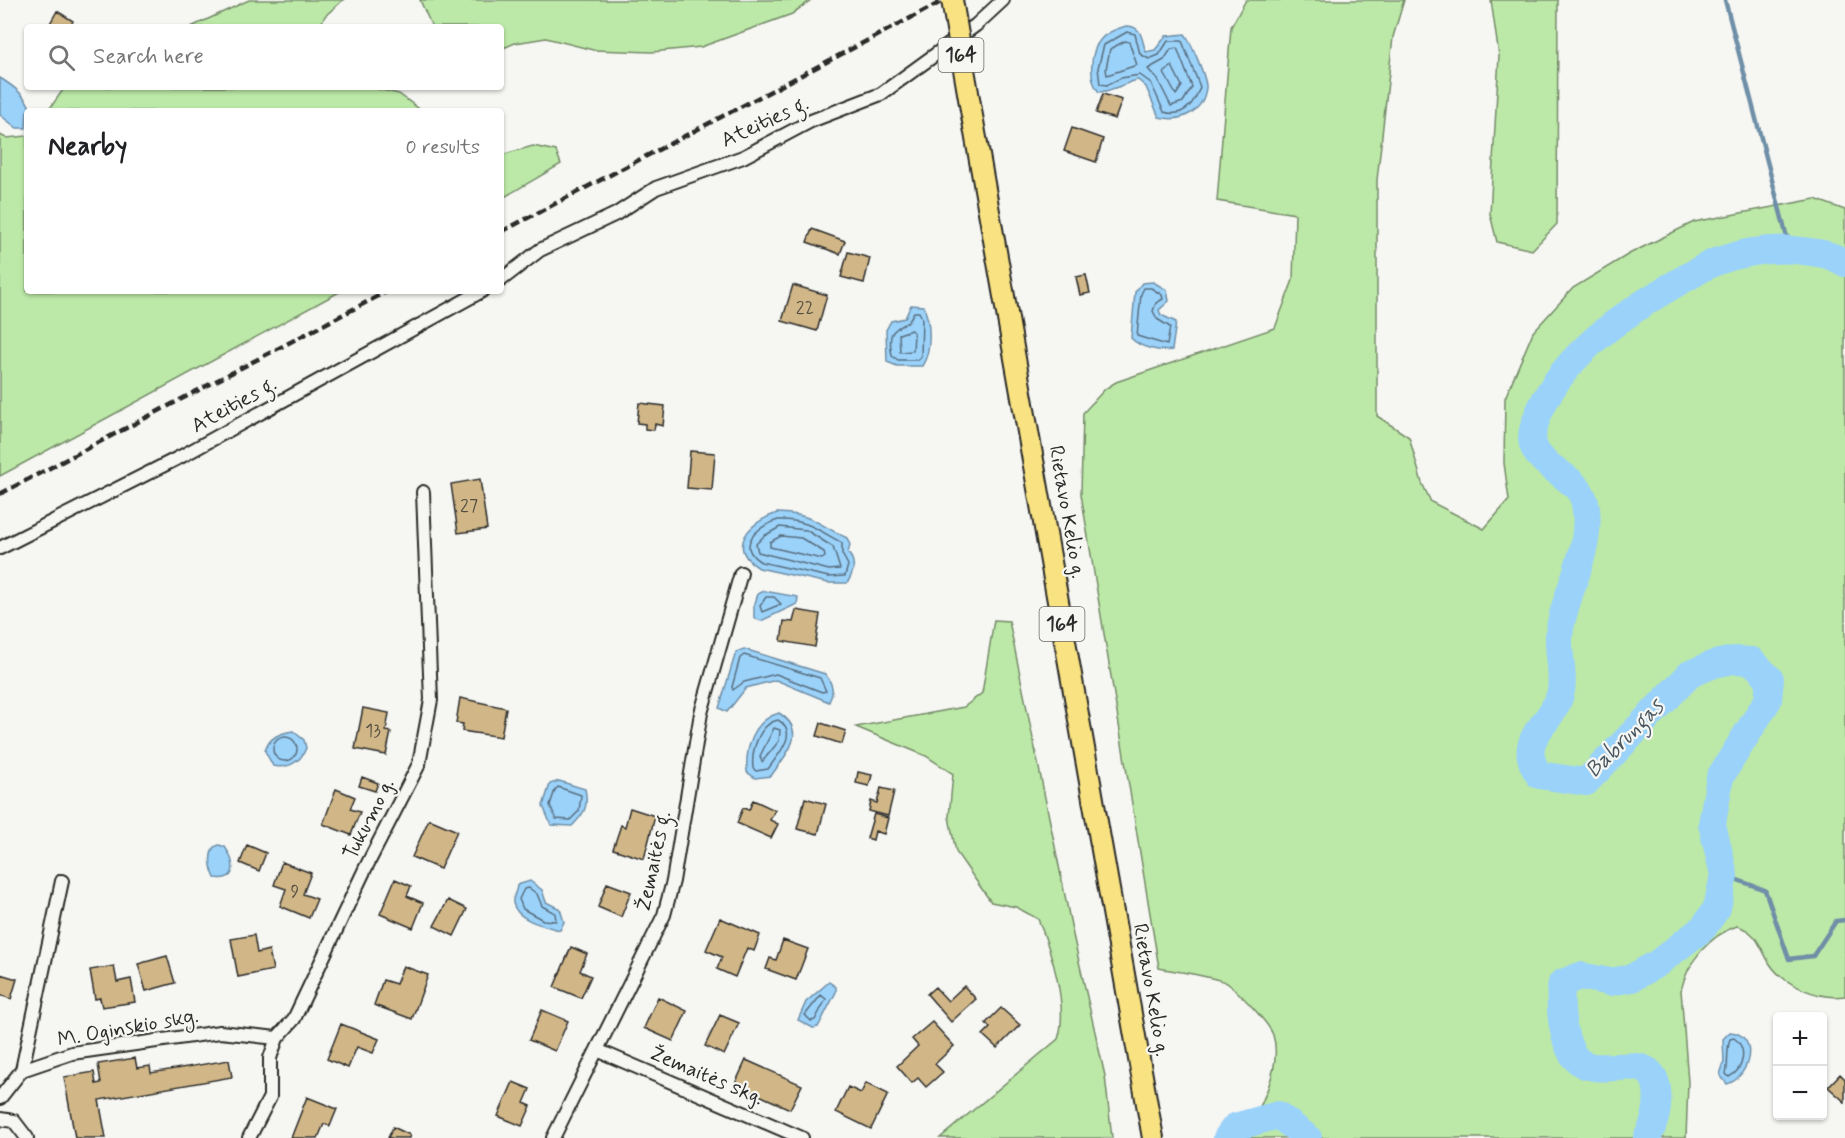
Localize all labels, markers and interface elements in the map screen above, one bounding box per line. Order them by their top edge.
search box [24,24,504,90]
road number: 164 [938,38,984,72]
icon: search [45,41,78,74]
text: Search here [93,43,204,71]
street label: Ateities g. [717,90,814,156]
text: Nearby [48,130,127,164]
text: 0 results [406,134,480,161]
house number: 22 [796,296,814,320]
street label: Ateities g. [186,370,283,442]
street label: Rietavo Kelio g. [1042,443,1092,581]
house number: 27 [460,494,478,518]
road number: 164 [1040,607,1084,641]
water label: Babrungas [1580,692,1674,786]
house number: 13 [365,719,381,743]
street label: Tukumo g. [337,773,401,865]
street label: Žemaitės g. [630,808,680,914]
house number: 9 [291,880,300,904]
street label: Rietavo Kelio g. [1126,921,1176,1059]
street label: M. Oginskio skg. [55,1002,201,1055]
map controls [1773,1012,1827,1120]
button: + [1773,1012,1827,1066]
street label: Žemaitės skg. [646,1040,768,1112]
button: − [1773,1066,1827,1120]

